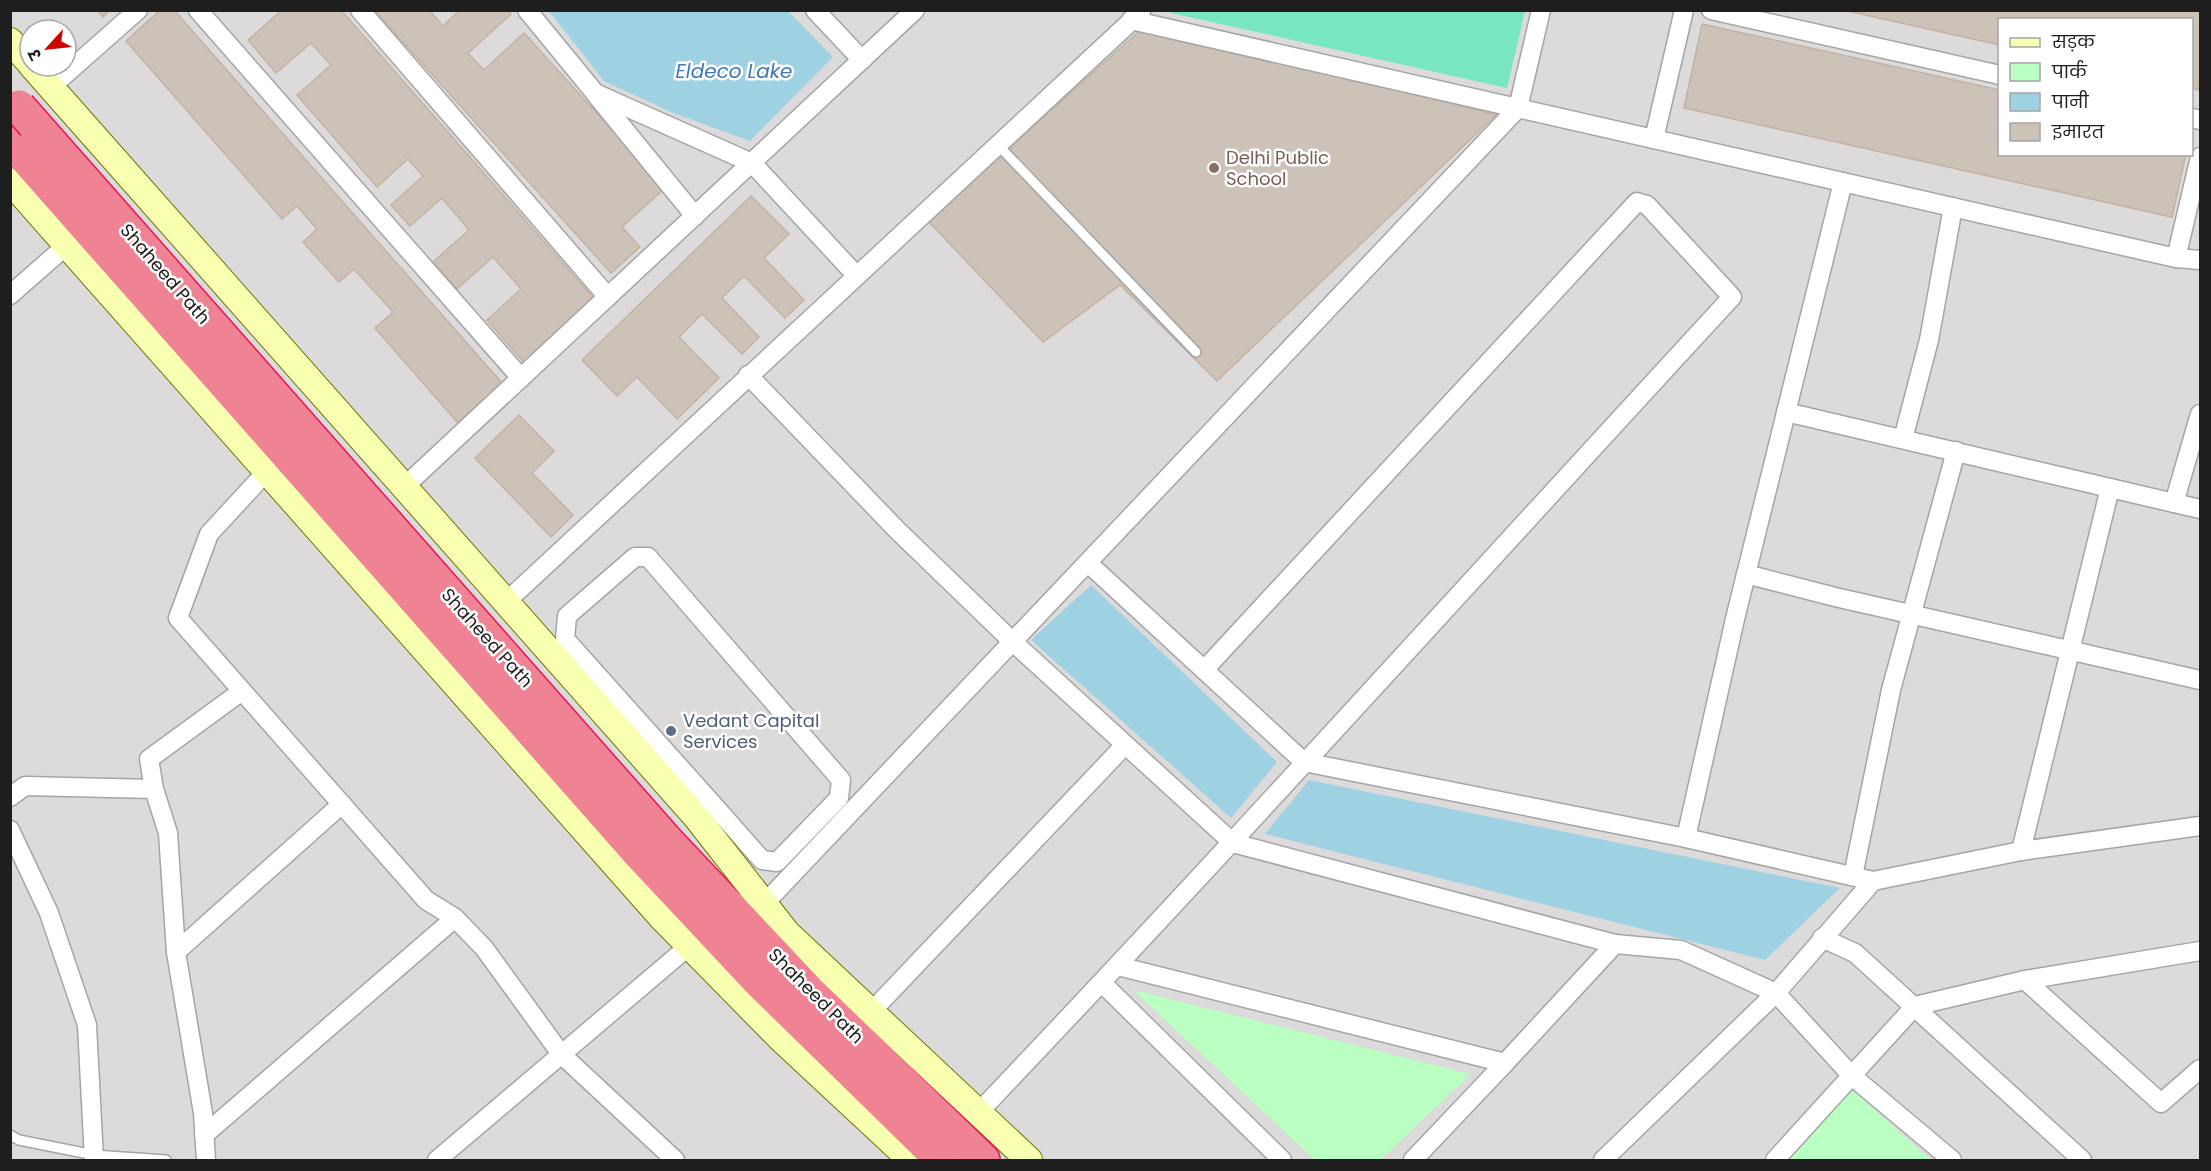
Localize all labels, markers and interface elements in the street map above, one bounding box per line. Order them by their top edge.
north arrow [18,18,78,78]
legend [1998,18,2193,156]
text: सड़क [2051,29,2096,54]
text: उ [22,44,48,65]
water label: Eldeco Lake [676,57,792,85]
text: पार्क [2051,59,2088,84]
text: पानी [2051,89,2089,114]
text: इमारत [2051,119,2105,144]
place label: Delhi Public School [1226,145,1329,191]
marker: Delhi Public School [1207,161,1221,175]
street label: Shaheed Path [115,218,216,329]
street label: Shaheed Path [436,583,539,693]
place label: Vedant Capital Services [683,708,819,754]
marker: Vedant Capital Services [664,724,678,738]
street label: Shaheed Path [763,942,870,1049]

